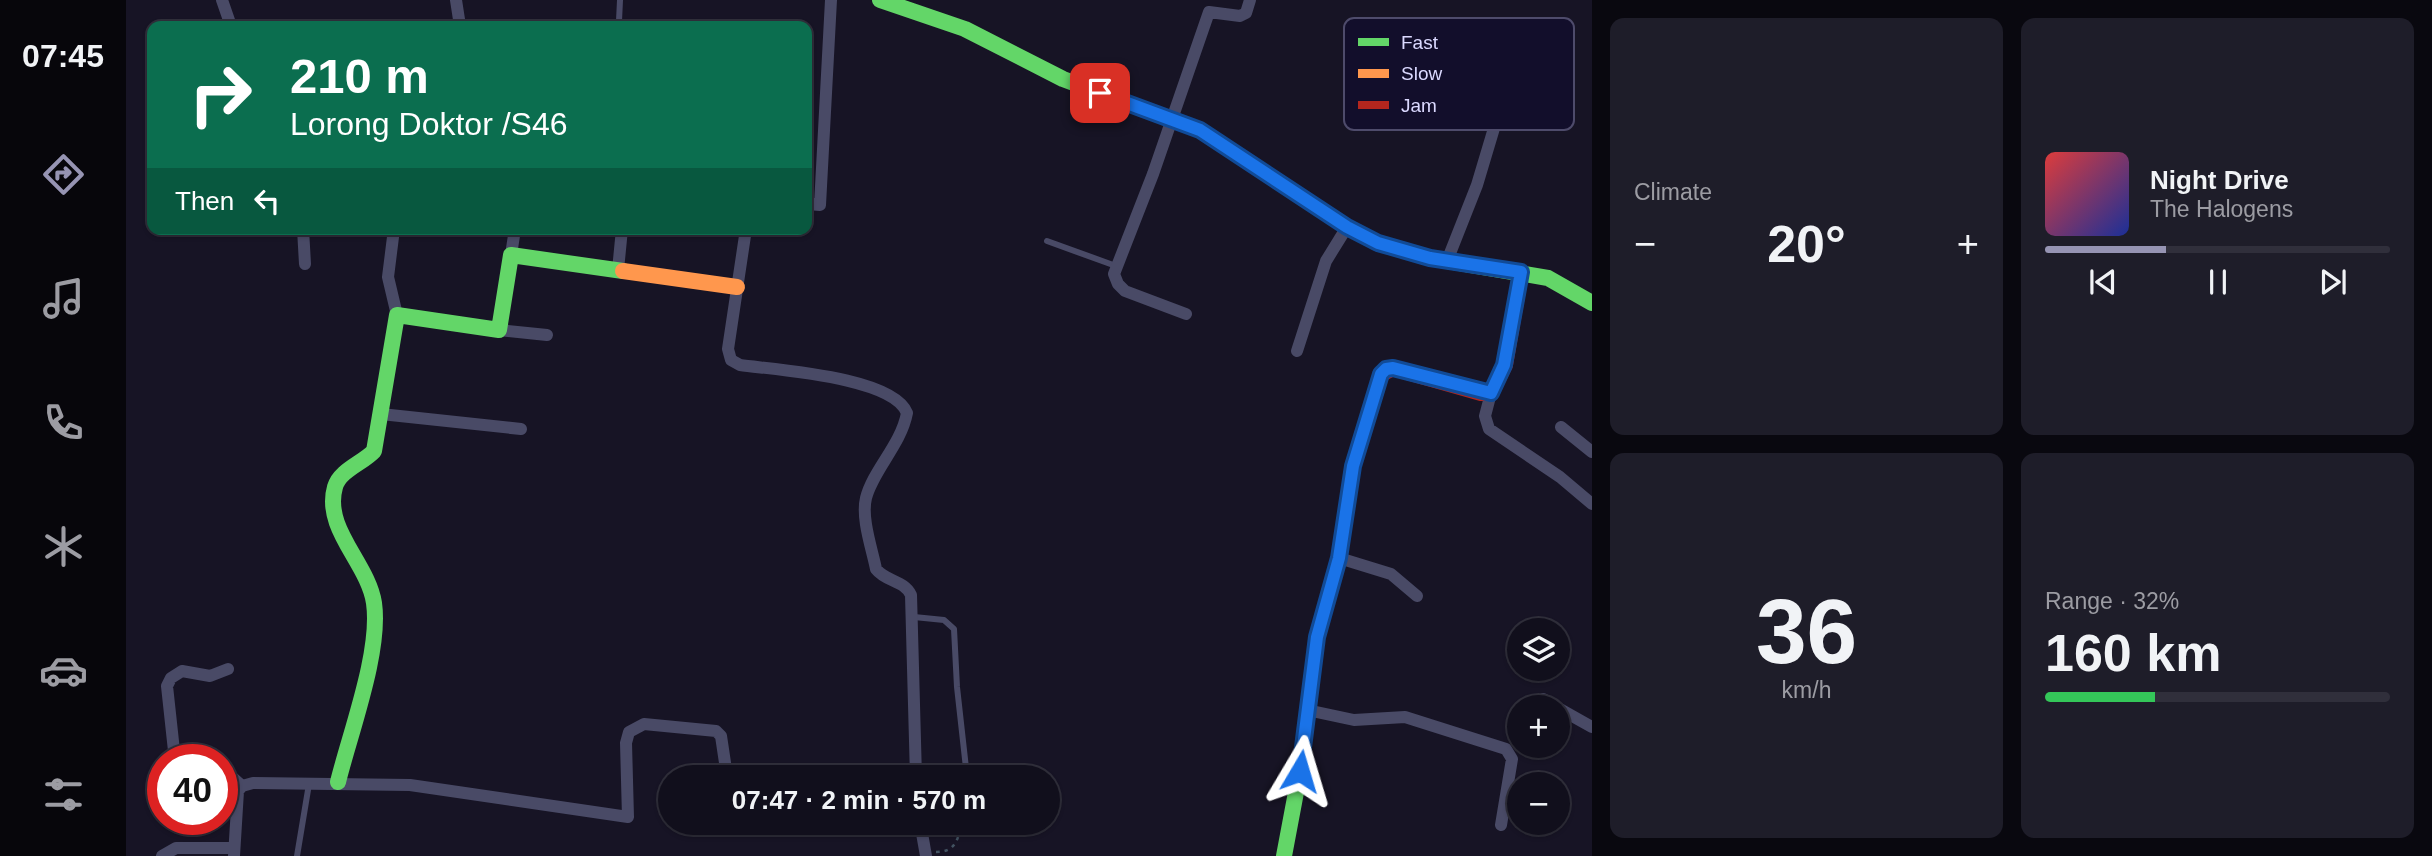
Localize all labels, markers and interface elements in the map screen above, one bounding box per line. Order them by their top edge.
legend [1344,18,1574,130]
text: Fast [1401,32,1439,53]
text: 07:45 [22,38,104,74]
icon: right [175,49,266,140]
text: 210 m [290,49,429,103]
pin [1070,63,1130,123]
text: Slow [1401,63,1442,84]
icon: arrive [1081,74,1119,112]
text: Jam [1401,95,1437,116]
text: Lorong Doktor /S46 [290,106,568,142]
icon: directions [39,150,88,199]
text: Night Drive [2150,165,2289,195]
text: Climate [1634,179,1712,205]
icon: left [248,182,286,220]
text: Then [175,186,234,216]
text: The Halogens [2150,196,2293,222]
text: 20° [1767,215,1846,273]
text: − [1634,223,1656,265]
text: + [1957,223,1979,265]
icon: previous [2084,263,2122,301]
icon: pause [2199,263,2237,301]
icon: next [2314,263,2352,301]
icon: music [39,274,88,323]
icon: phone [39,398,88,447]
icon: climate [39,522,88,571]
text: 36 [1756,581,1857,682]
text: Range · 32% [2045,588,2179,614]
map controls [1507,618,1570,835]
button: layers [1507,618,1570,681]
text: 160 km [2045,624,2221,682]
icon: car [39,646,88,695]
text: km/h [1782,677,1831,703]
button: + [1507,695,1570,758]
position arrow [1263,734,1337,808]
speed limit sign: 40 [147,744,238,835]
icon: filters [39,770,88,819]
button: − [1507,772,1570,835]
text: 07:47 · 2 min · 570 m [732,785,986,815]

